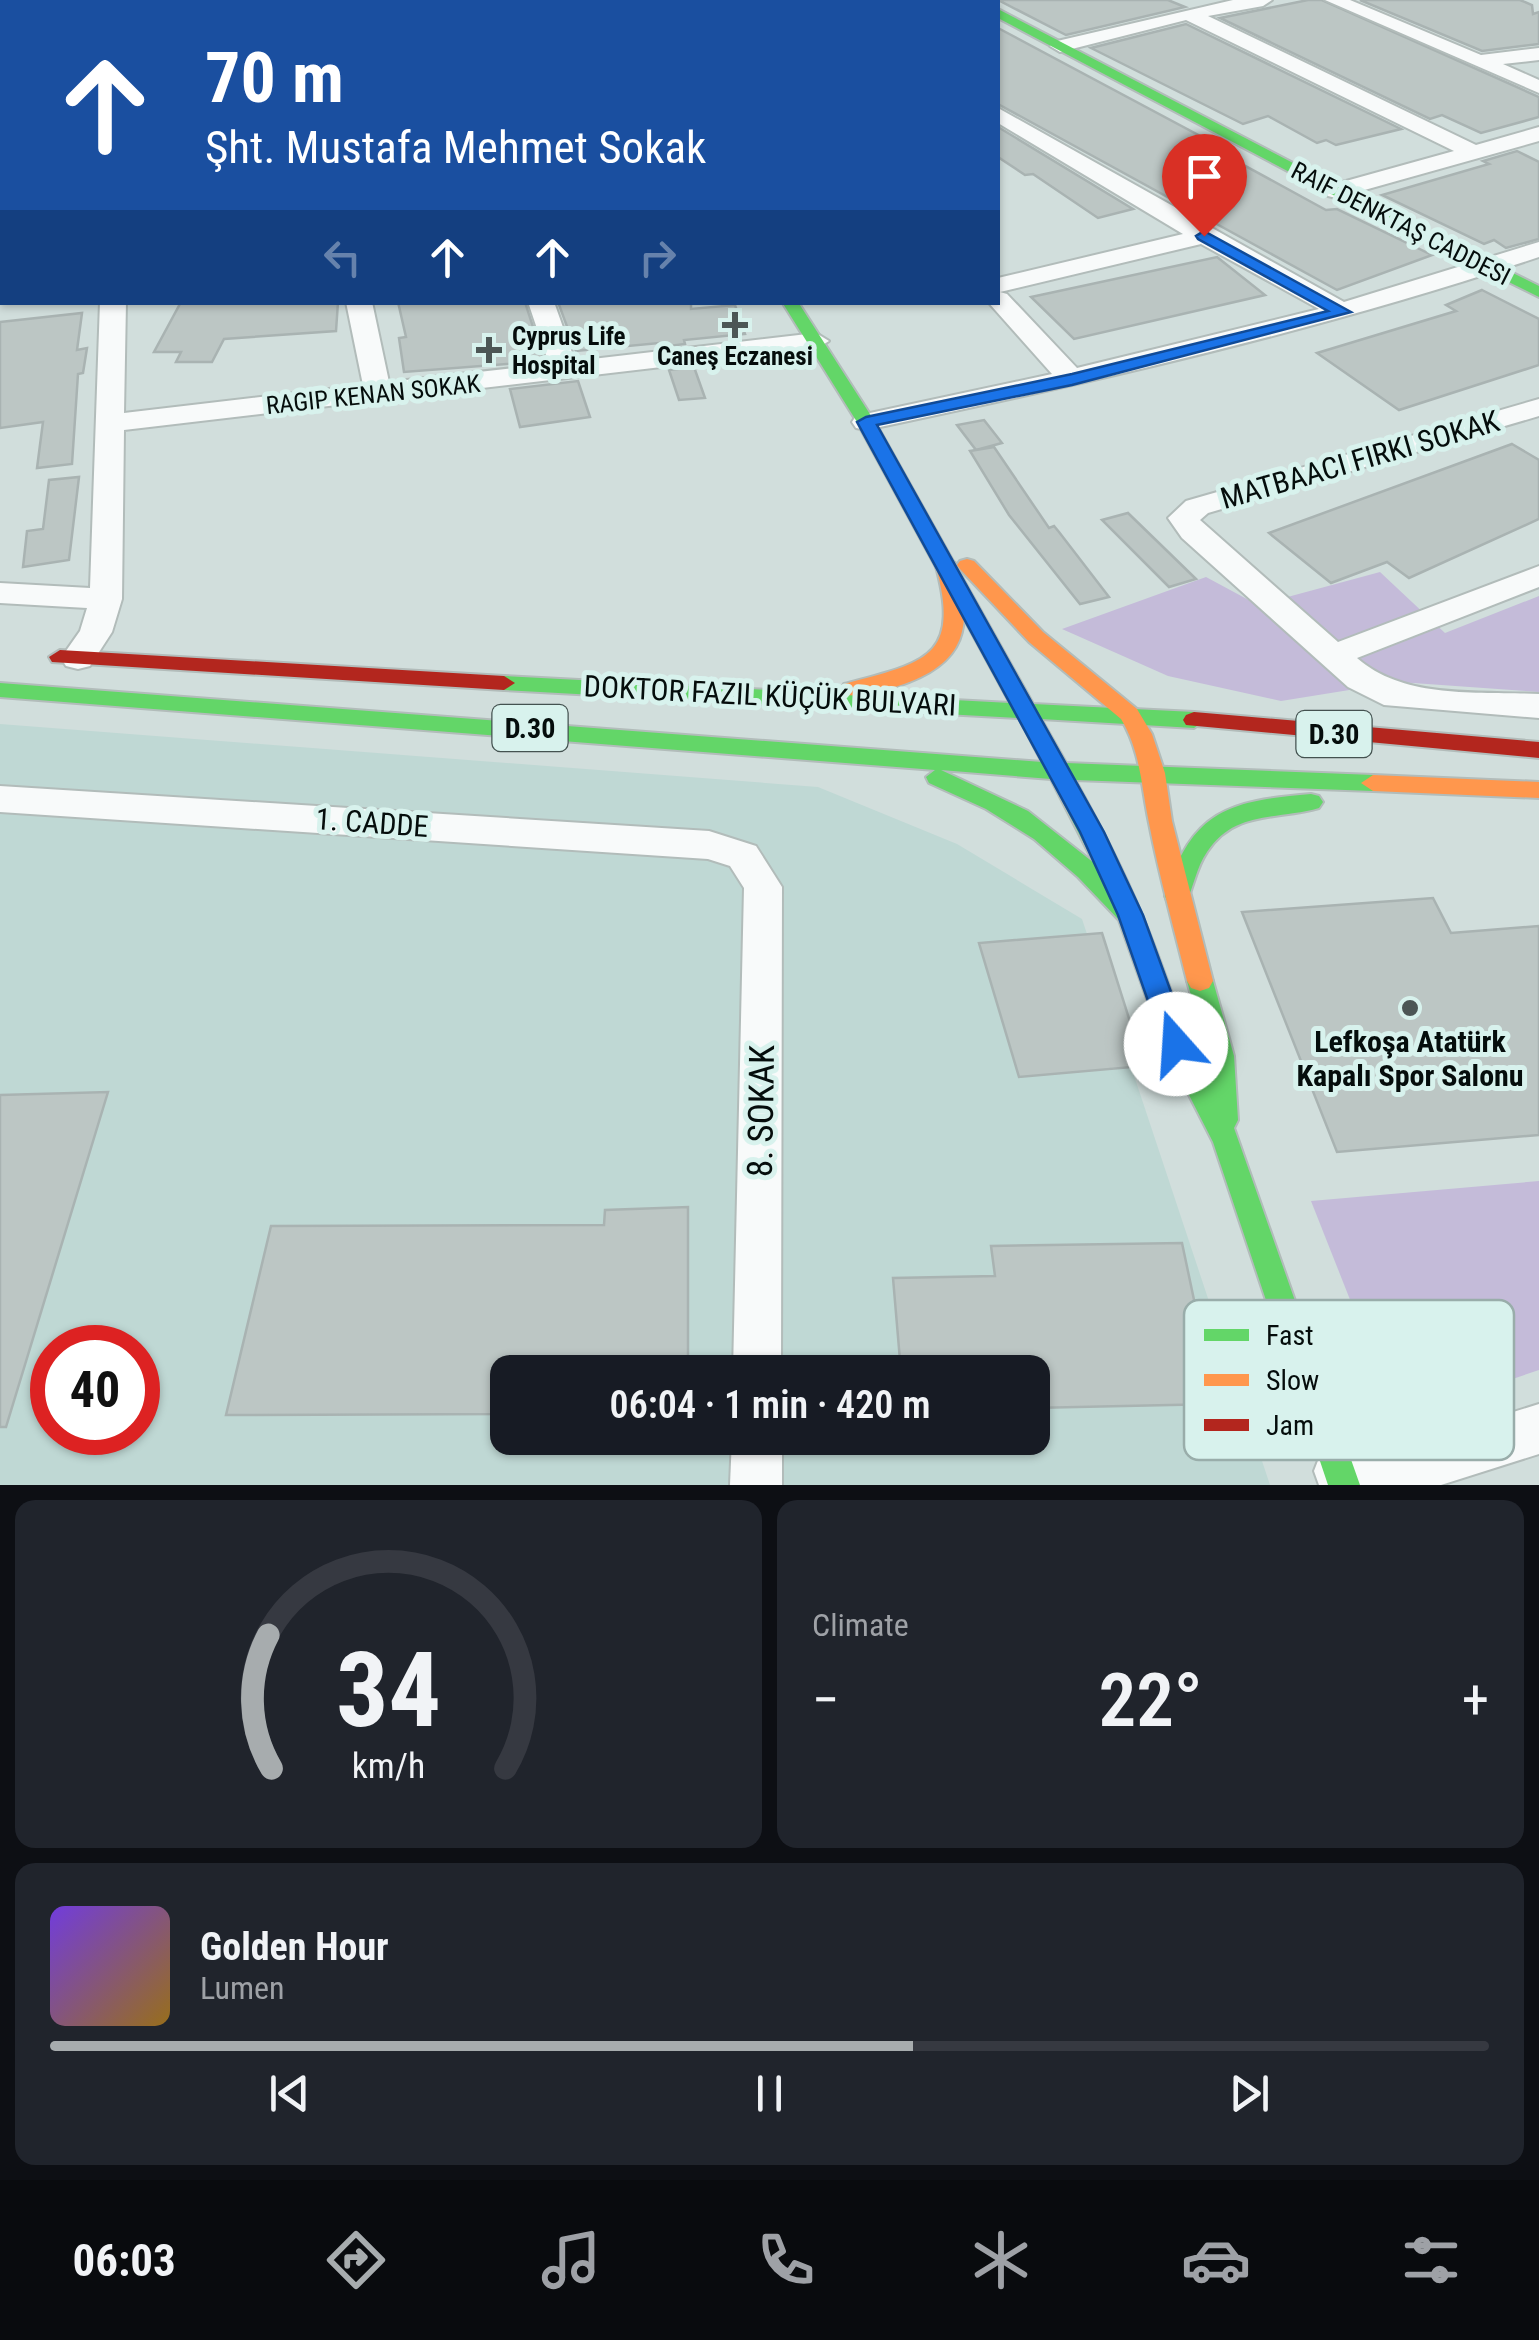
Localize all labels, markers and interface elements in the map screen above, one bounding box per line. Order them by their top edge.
text: 70 m [205,37,344,119]
icon: ahead [40,40,170,170]
text: Şht. Mustafa Mehmet Sokak [205,121,706,174]
pin [1162,134,1247,237]
icon: arrive [1177,149,1232,204]
street label: RAIF DENKTAŞ CADDESI [1287,156,1515,291]
icon: left [315,230,370,285]
icon: ahead [420,230,475,285]
icon: ahead [525,230,580,285]
icon: right [630,230,685,285]
marker: Caneş Eczanesi [724,314,746,336]
place label: Cyprus Life Hospital [512,322,626,380]
marker: Cyprus Life Hospital [476,337,502,363]
place label: Caneş Eczanesi [657,342,813,371]
street label: RAGIP KENAN SOKAK [264,369,482,420]
street label: MATBAACI FIRKI SOKAK [1216,403,1504,516]
street label: DOKTOR FAZIL KÜÇÜK BULVARI [583,668,957,723]
road number: D.30 [492,705,568,751]
road number: D.30 [1296,711,1372,757]
street label: 1. CADDE [314,801,430,844]
position arrow [1124,992,1228,1096]
marker: Lefkoşa Atatürk Kapalı Spor Salonu [1399,997,1421,1019]
place label: Lefkoşa Atatürk Kapalı Spor Salonu [1296,1024,1524,1093]
street label: 8. SOKAK [740,1045,783,1177]
legend [1184,1300,1514,1460]
text: Fast [1266,1319,1313,1352]
speed limit sign: 40 [30,1325,160,1455]
text: Slow [1266,1364,1319,1397]
text: 06:04 · 1 min · 420 m [610,1383,930,1427]
text: Jam [1266,1409,1314,1442]
text: Climate [812,1606,909,1644]
text: 34 [336,1630,441,1751]
text: 22° [1098,1656,1203,1744]
text: − [812,1668,840,1732]
text: + [1462,1668,1489,1732]
text: km/h [352,1745,425,1787]
text: Golden Hour [200,1925,389,1969]
text: Lumen [200,1969,285,2007]
icon: previous [262,2066,317,2121]
icon: pause [742,2066,797,2121]
icon: next [1222,2066,1277,2121]
icon: directions [321,2225,391,2295]
icon: music [536,2225,606,2295]
icon: phone [751,2225,821,2295]
icon: climate [966,2225,1036,2295]
icon: car [1181,2225,1251,2295]
icon: filters [1396,2225,1466,2295]
text: 06:03 [73,2234,176,2287]

